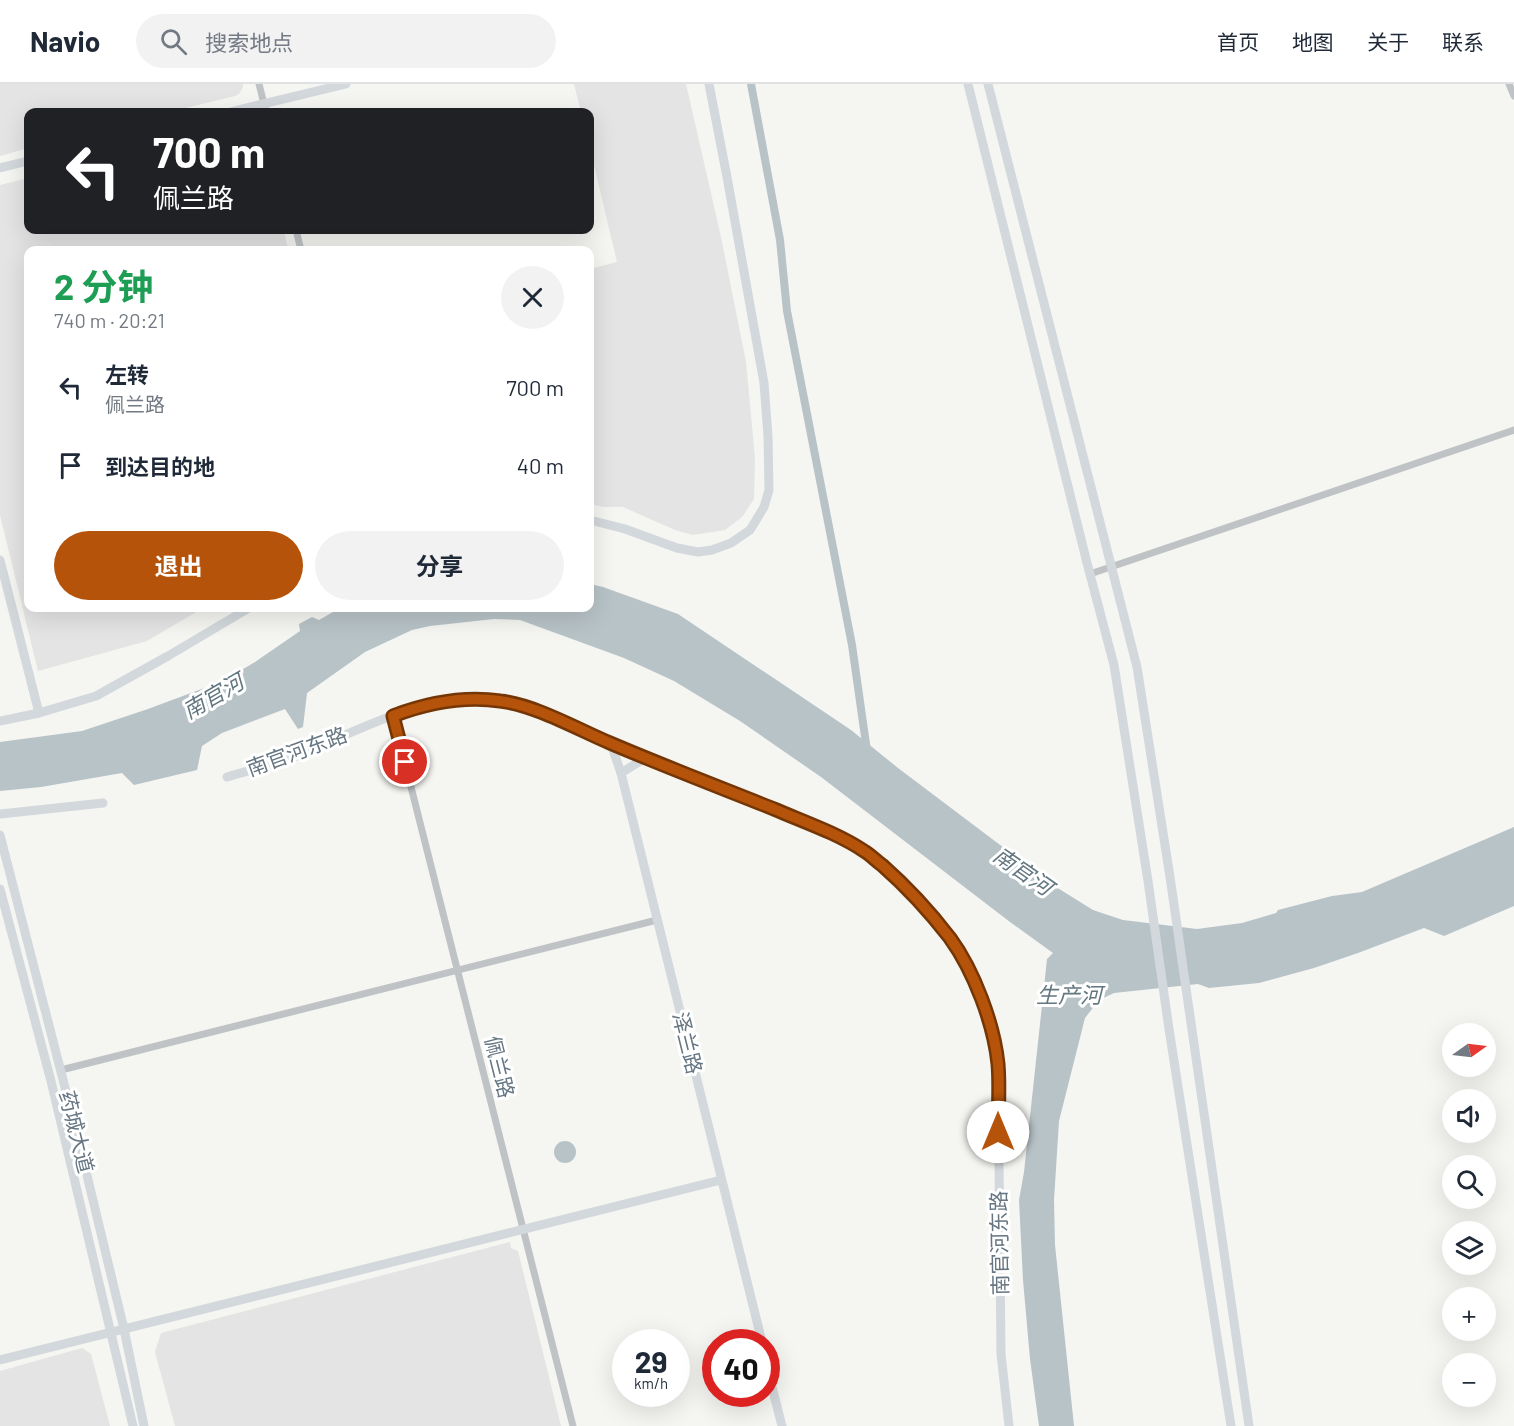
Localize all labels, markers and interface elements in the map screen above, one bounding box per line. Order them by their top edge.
search box [136,14,556,68]
text: Navio [30,24,100,58]
icon: search [157,25,190,58]
text: 搜索地点 [205,29,293,55]
text: 首页 [1217,29,1259,54]
text: 地图 [1292,29,1334,54]
text: 关于 [1367,29,1409,54]
text: 联系 [1442,29,1484,54]
text: 700 m [153,126,265,176]
icon: left [54,132,132,210]
text: 佩兰路 [153,181,234,213]
text: 2 分钟 [54,264,153,307]
button: close [501,266,564,329]
text: 740 m · 20:21 [54,308,165,332]
text: 左转 [105,361,149,387]
icon: left [54,371,87,404]
text: 700 m [506,374,564,400]
text: 佩兰路 [105,392,165,416]
icon: arrive [54,449,87,482]
text: 40 m [517,452,564,478]
text: 到达目的地 [105,453,215,479]
button: 退出 [54,531,303,600]
button: 分享 [315,531,564,600]
water label: 南官河 [177,665,251,723]
street label: 南官河东路 [243,721,350,780]
pin [379,736,430,787]
icon: arrive [388,745,421,778]
water label: 南官河 [989,841,1061,902]
water label: 生产河 [1036,981,1106,1007]
street label: 泽兰路 [669,1009,708,1076]
north arrow [1442,1023,1496,1077]
map controls [1442,1023,1496,1407]
street label: 佩兰路 [481,1033,520,1100]
street label: 药城大道 [55,1088,100,1175]
button: sound [1442,1089,1496,1143]
position arrow [966,1100,1030,1164]
button: search [1442,1155,1496,1209]
street label: 南官河东路 [985,1190,1012,1296]
button: layers [1442,1221,1496,1275]
button: + [1442,1287,1496,1341]
speed limit sign: 40 [702,1329,780,1407]
text: 29 [635,1343,667,1379]
button: − [1442,1353,1496,1407]
text: km/h [634,1374,668,1392]

